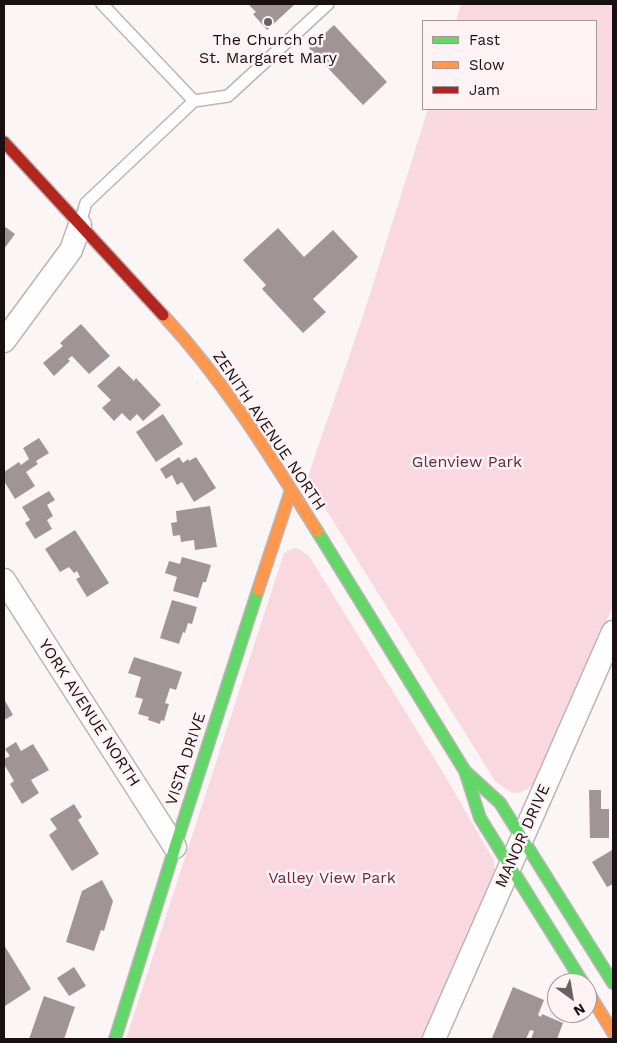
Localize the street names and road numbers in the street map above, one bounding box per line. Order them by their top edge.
street label: ZENITH AVENUE NORTH [208,348,330,514]
street label: YORK AVENUE NORTH [34,636,144,790]
street label: VISTA DRIVE [162,710,210,808]
street label: MANOR DRIVE [492,781,554,891]

